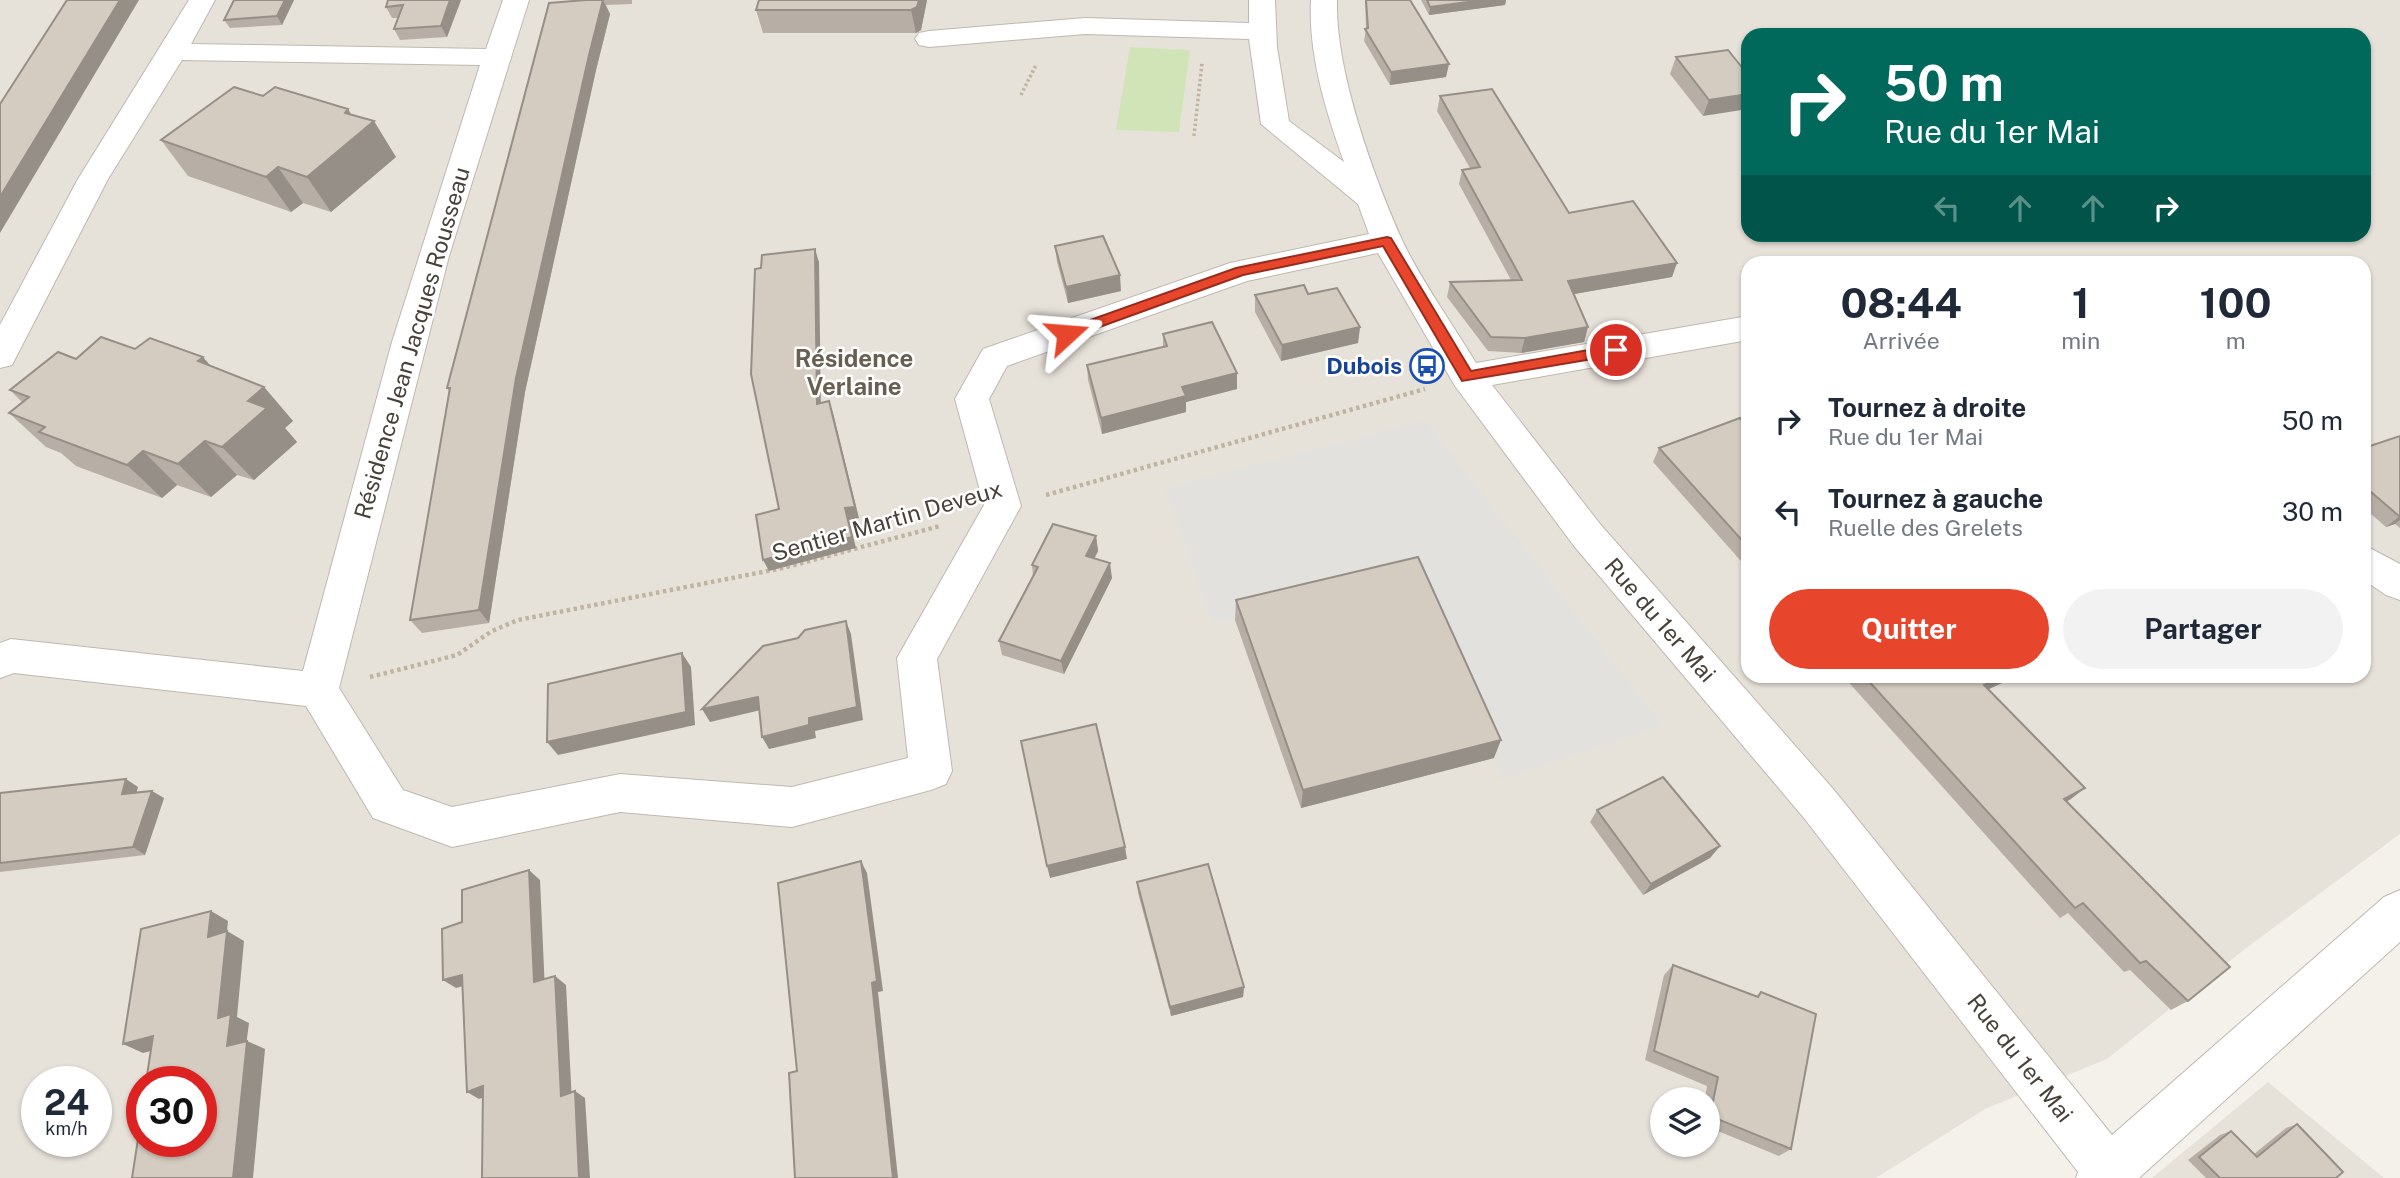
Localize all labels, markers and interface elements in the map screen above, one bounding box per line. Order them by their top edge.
text: 50 m [1884,54,2004,112]
icon: right [1769,56,1860,147]
text: Rue du 1er Mai [1884,113,2100,150]
street label: Résidence Jean Jacques Rousseau [348,164,475,522]
icon: left [1928,189,1966,227]
icon: ahead [2001,189,2039,227]
icon: ahead [2074,189,2112,227]
icon: right [2147,189,2185,227]
text: 08:44 [1840,278,1962,327]
text: 1 [2072,278,2090,327]
text: 100 [2200,278,2272,327]
position arrow [1030,297,1104,371]
pin [1586,320,1646,380]
text: Arrivée [1862,327,1940,354]
text: min [2061,327,2100,354]
text: m [2226,327,2246,354]
icon: arrive [1597,331,1635,369]
district label: Résidence Verlaine [795,344,913,400]
bus stop icon: Dubois [1408,347,1446,385]
place label: Dubois [1326,352,1402,379]
text: Tournez à droite [1828,392,2026,423]
icon: right [1769,402,1807,440]
text: 50 m [2282,405,2343,436]
text: Rue du 1er Mai [1828,423,1983,450]
street label: Sentier Martin Deveux [769,475,1005,566]
text: Tournez à gauche [1828,483,2043,514]
icon: left [1769,493,1807,531]
text: 30 m [2282,496,2343,527]
text: Ruelle des Grelets [1828,514,2023,541]
street label: Rue du 1er Mai [1599,552,1721,687]
button: Quitter [1769,589,2049,669]
button: Partager [2063,589,2343,669]
street label: Rue du 1er Mai [1962,988,2079,1127]
speed limit sign: 30 [126,1066,217,1157]
text: 24 [44,1082,89,1123]
map controls [1650,1087,1720,1157]
button: layers [1650,1087,1720,1157]
text: km/h [45,1118,88,1139]

